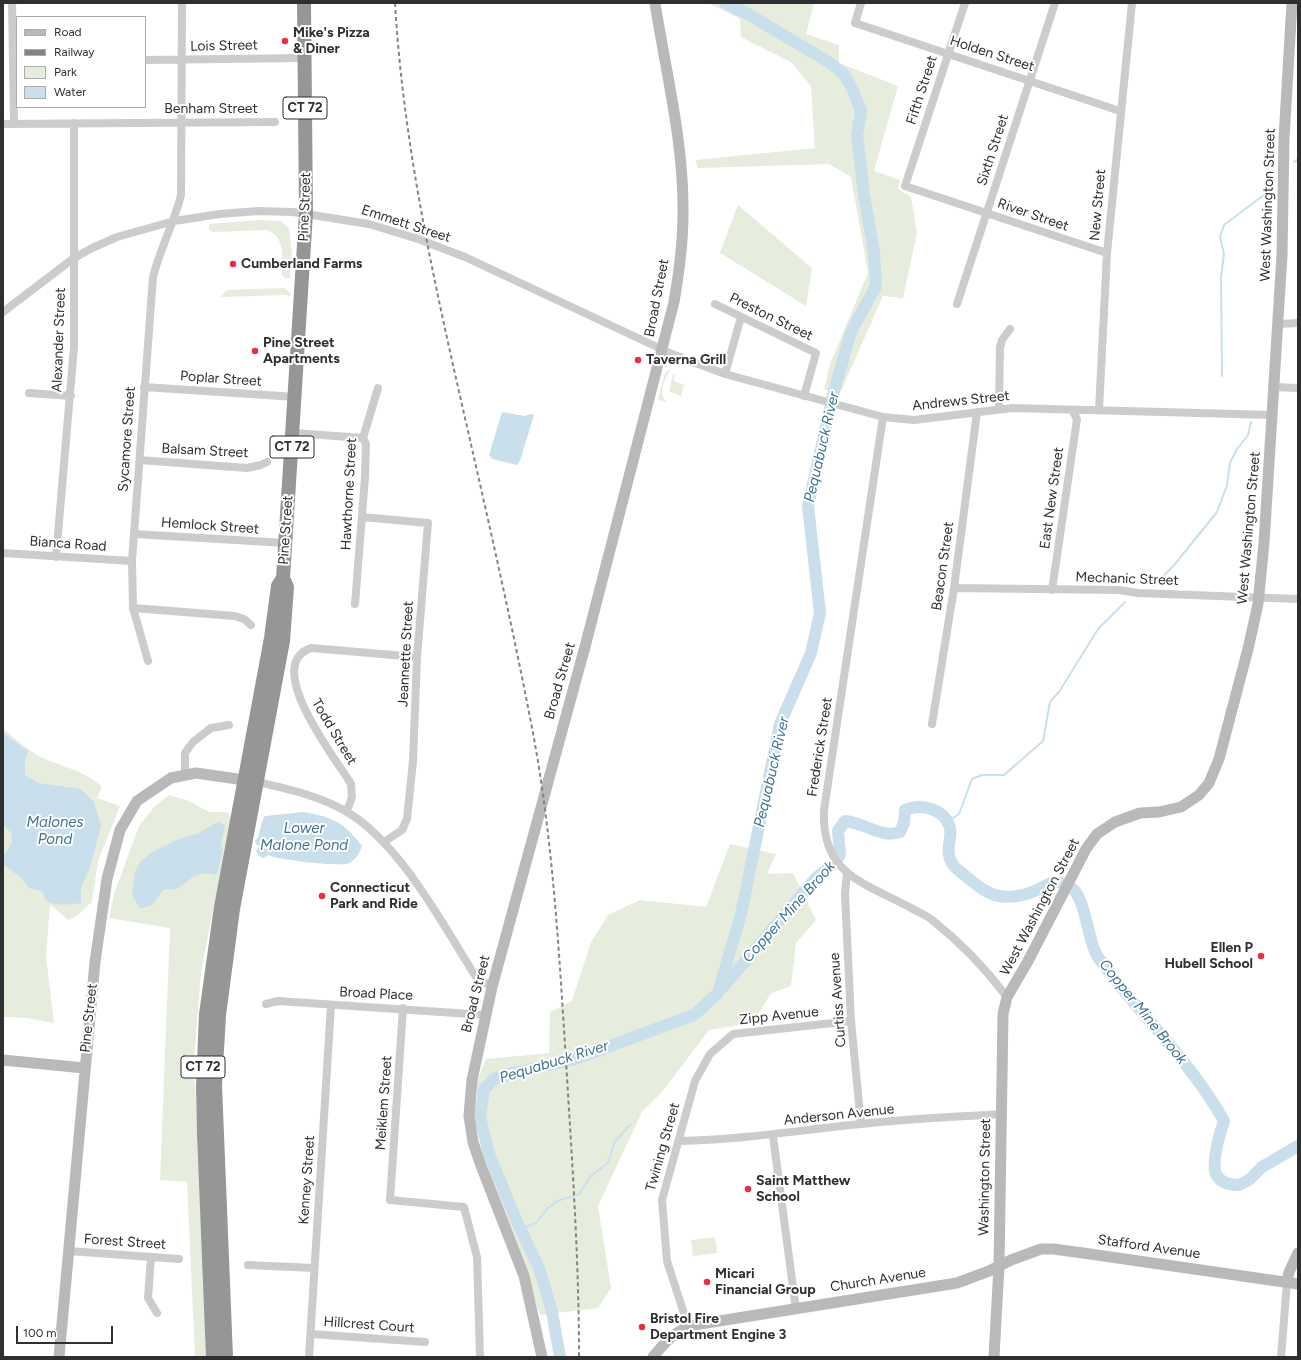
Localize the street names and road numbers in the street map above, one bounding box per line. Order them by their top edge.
street label: Holden Street [948,32,1036,76]
street label: Lois Street [190,37,258,55]
street label: Fifth Street [903,53,941,127]
road number: CT 72 [283,97,327,119]
street label: Benham Street [164,101,258,117]
street label: Sixth Street [974,112,1012,188]
street label: West Washington Street [1257,128,1279,282]
street label: New Street [1086,168,1110,242]
street label: Pine Street [295,172,315,242]
street label: River Street [995,195,1071,235]
street label: Emmett Street [359,202,453,246]
street label: Broad Street [641,257,673,339]
street label: Alexander Street [49,287,69,393]
street label: Preston Street [727,290,815,344]
street label: Poplar Street [180,368,262,390]
street label: Sycamore Street [115,386,139,492]
street label: Andrews Street [911,388,1011,414]
road number: CT 72 [270,436,314,458]
street label: Hawthorne Street [338,437,360,551]
street label: Balsam Street [161,440,249,462]
street label: East New Street [1037,446,1067,550]
street label: West Washington Street [1234,451,1264,605]
street label: Pine Street [275,495,297,565]
street label: Hemlock Street [160,514,260,538]
street label: Beacon Street [928,521,958,611]
street label: Bianca Road [29,533,107,555]
street label: Mechanic Street [1075,569,1179,589]
street label: Jeannette Street [395,601,417,707]
street label: Broad Street [541,641,579,721]
street label: Todd Street [308,696,360,768]
street label: Frederick Street [804,696,836,798]
street label: West Washington Street [997,835,1083,979]
street label: Curtiss Avenue [826,952,850,1048]
street label: Broad Street [458,953,494,1035]
street label: Pine Street [77,983,101,1053]
street label: Broad Place [339,984,413,1004]
street label: Zipp Avenue [739,1003,819,1029]
street label: Meiklem Street [372,1055,396,1151]
road number: CT 72 [181,1056,225,1078]
street label: Twining Street [642,1101,684,1193]
street label: Anderson Avenue [783,1101,895,1129]
street label: Washington Street [976,1118,994,1236]
street label: Kenney Street [296,1135,318,1225]
street label: Forest Street [83,1231,167,1253]
street label: Stafford Avenue [1097,1232,1201,1262]
street label: Church Avenue [829,1264,927,1296]
street label: Hillcrest Court [323,1313,415,1337]

